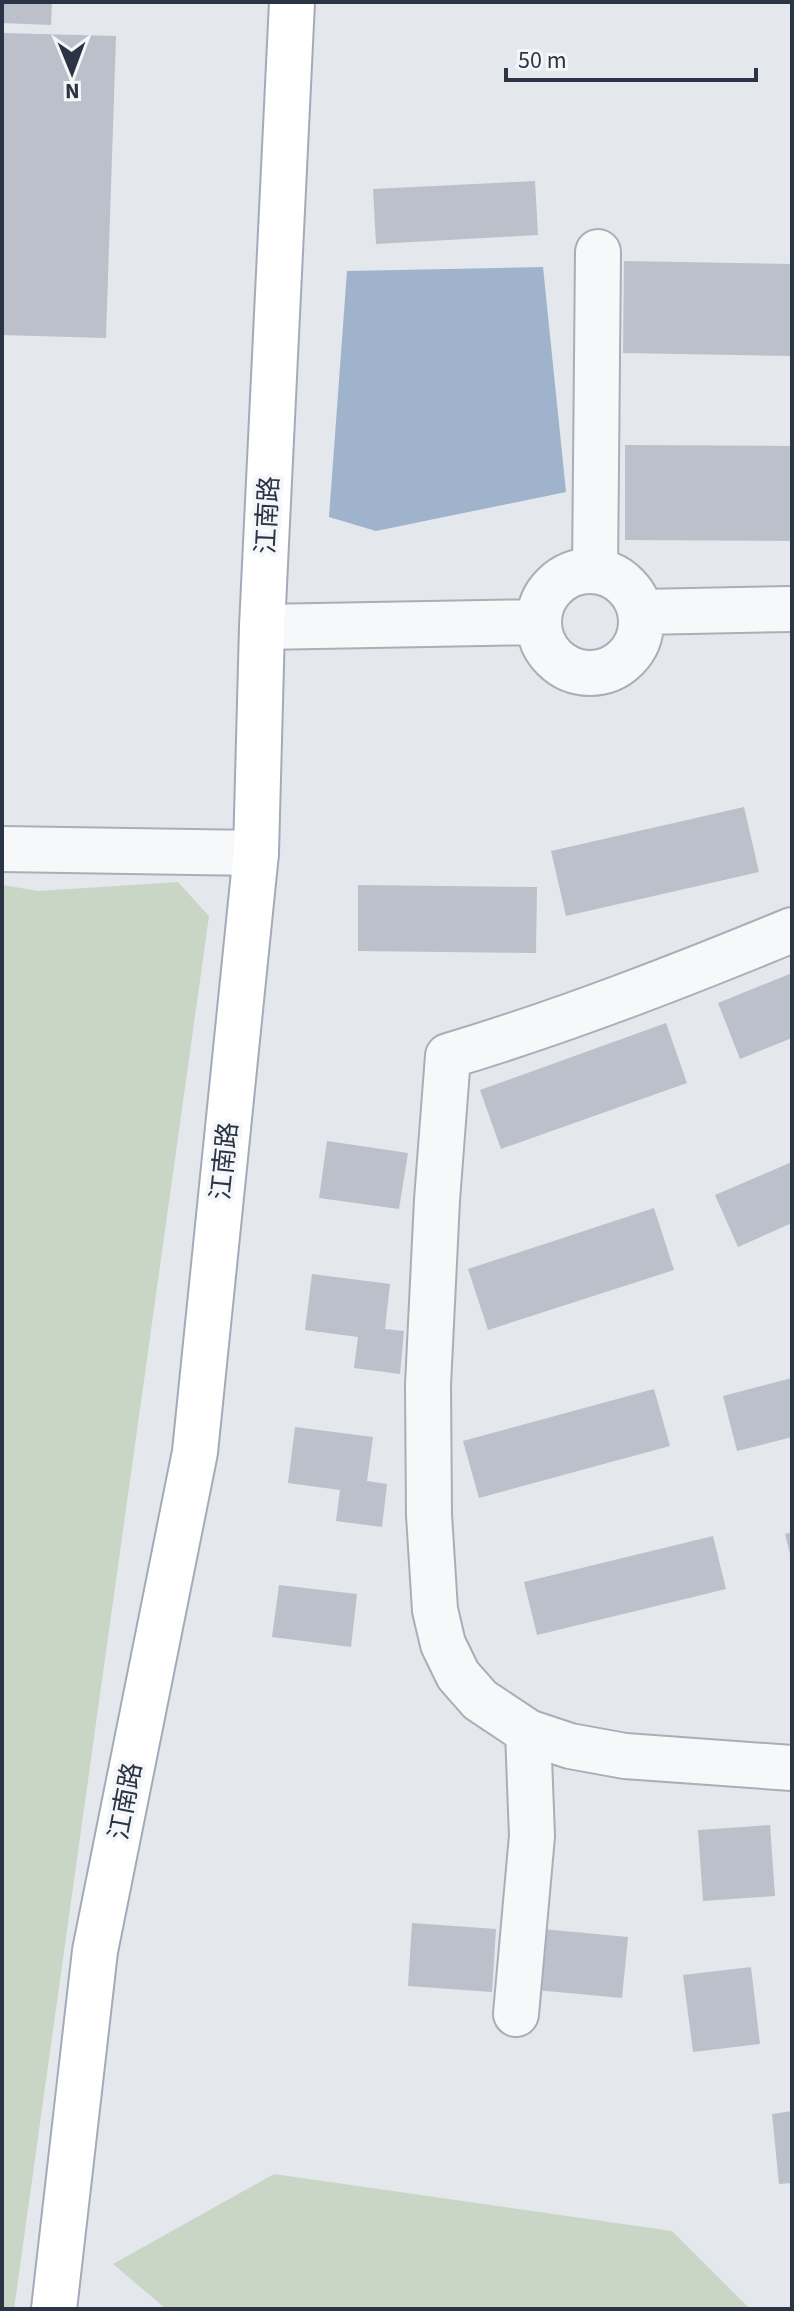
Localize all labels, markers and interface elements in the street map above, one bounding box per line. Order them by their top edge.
north arrow [32,32,112,112]
scale bar [506,32,756,82]
text: 50 m [518,43,567,78]
text: N [65,75,80,107]
street label: 江南路 [247,475,288,555]
street label: 江南路 [202,1120,247,1202]
street label: 江南路 [100,1759,151,1843]

